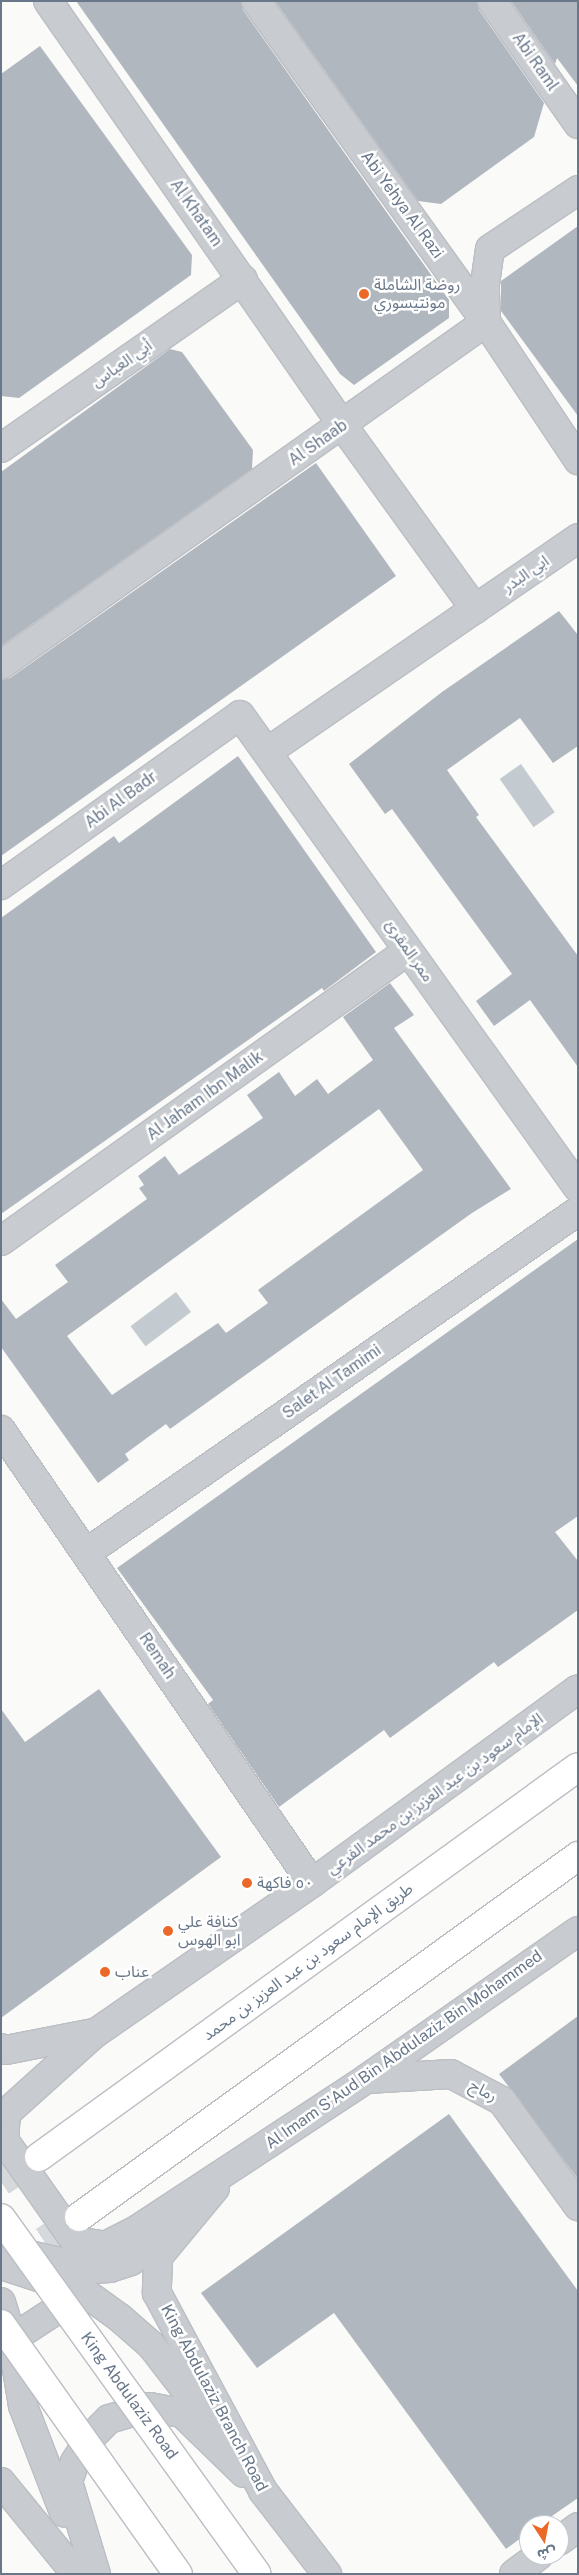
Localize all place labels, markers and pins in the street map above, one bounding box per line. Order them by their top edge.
place label: روضة الشاملة مونتيسوري [374,275,460,313]
marker: روضة الشاملة مونتيسوري [358,288,370,300]
place label: ٥٠ فاكهة [257,1873,313,1893]
marker: ٥٠ فاكهة [241,1877,253,1889]
place label: كنافة علي ابو الهوس [178,1912,241,1950]
marker: كنافة علي ابو الهوس [162,1925,174,1937]
place label: عناب [115,1962,149,1982]
marker: عناب [99,1966,111,1978]

